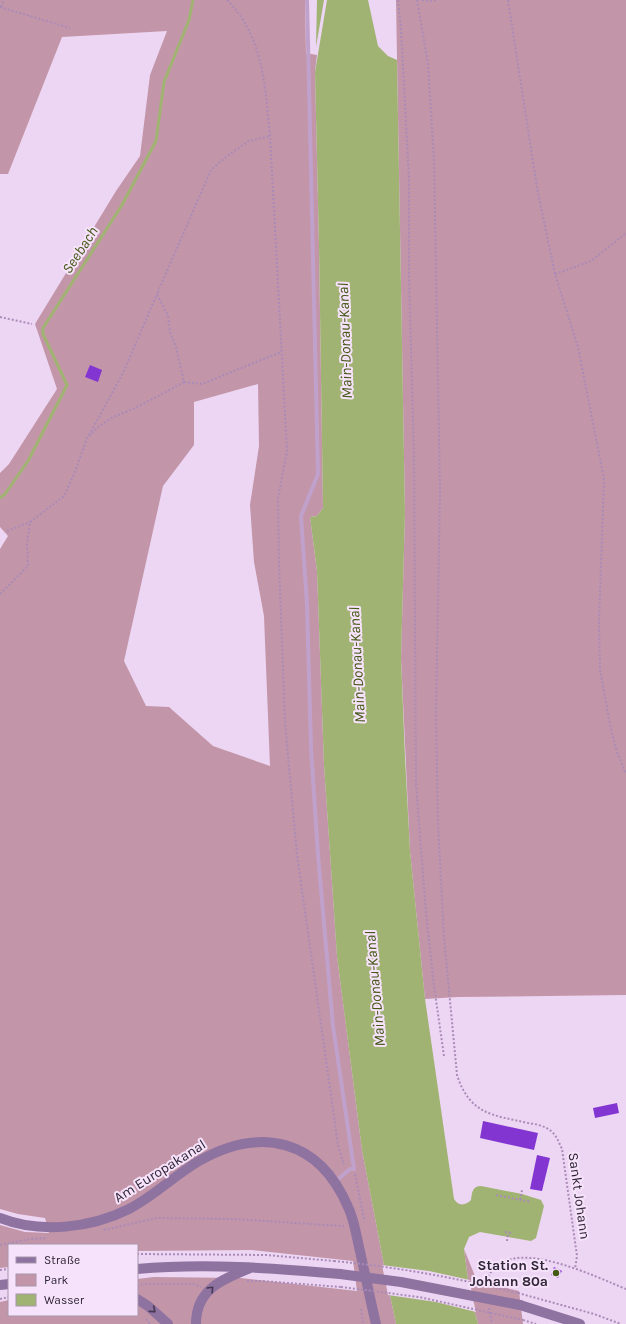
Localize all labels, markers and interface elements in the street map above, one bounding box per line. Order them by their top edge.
water label: Seebach [58,223,102,277]
water label: Main-Donau-Kanal [334,282,356,399]
water label: Main-Donau-Kanal [345,606,369,723]
water label: Main-Donau-Kanal [361,930,389,1048]
street label: Am Europakanal [111,1136,209,1206]
street label: Sankt Johann [564,1152,594,1240]
legend [8,1244,138,1316]
text: Straße [44,1253,80,1267]
place label: Station St. Johann 80a [470,1257,548,1290]
marker: Station St. Johann 80a [551,1268,561,1278]
text: Park [44,1273,69,1287]
one-way arrow [206,1286,214,1294]
text: Wasser [44,1293,85,1307]
one-way arrow [148,1306,156,1313]

